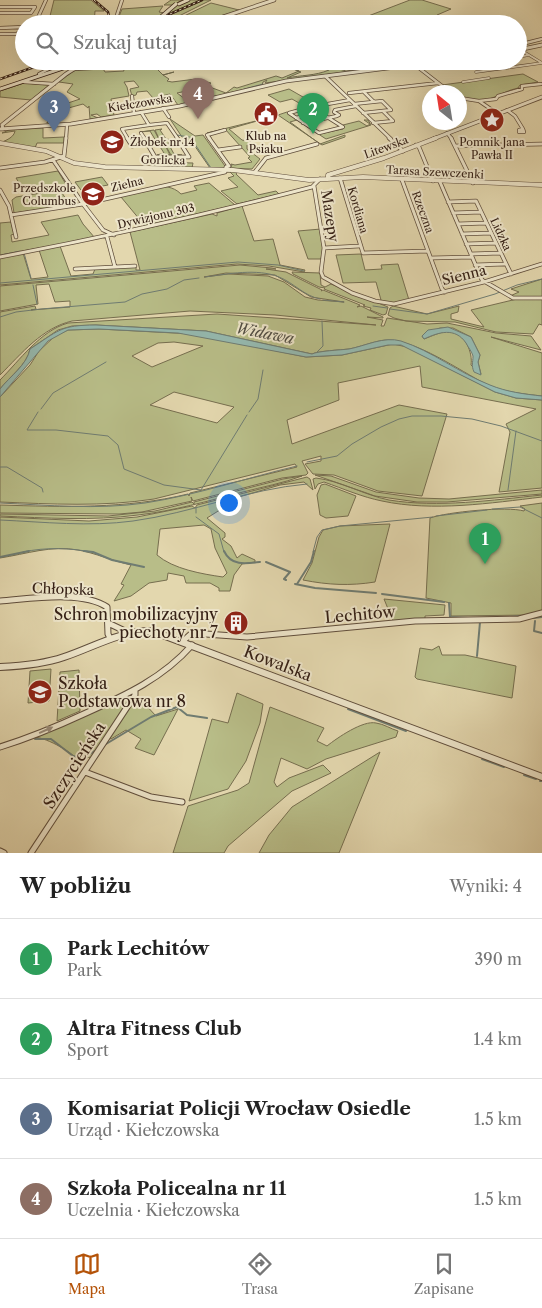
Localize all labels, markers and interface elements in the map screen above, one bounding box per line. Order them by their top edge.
search box [15,15,527,70]
icon: search [33,29,61,57]
text: Szukaj tutaj [73,31,177,54]
pin: 4 [182,78,214,119]
north arrow [422,85,467,130]
pin: 3 [38,91,70,132]
street label: Kiełczowska [107,91,173,115]
pin: 2 [297,93,329,134]
public building icon: Klub na Psiaku [253,101,279,127]
place icon: Pomnik Jana Pawła II [479,107,505,133]
school or university icon: Żłobek nr 14 [99,129,125,155]
place label: Klub na Psiaku [246,129,287,156]
street label: Litewska [362,132,410,161]
place label: Żłobek nr 14 [130,134,195,149]
place label: Pomnik Jana Pawła II [459,135,525,162]
street label: Gorlicka [141,153,186,167]
street label: Tarasa Szewczenki [386,162,485,182]
street label: Zielna [109,173,145,195]
place label: Przedszkole Columbus [13,181,76,208]
school or university icon: Przedszkole Columbus [80,181,106,207]
street label: Kordiana [345,185,371,235]
street label: Mazepy [317,189,343,244]
street label: Rzeczna [409,189,437,235]
street label: Dywizjonu 303 [116,200,196,232]
street label: Lidzka [487,215,515,253]
street label: Sienna [440,261,489,289]
water label: Widawa [234,318,296,348]
your location [216,490,242,516]
pin: 1 [469,523,501,564]
street label: Chłopska [32,579,95,599]
street label: Lechitów [324,601,397,627]
place label: Schron mobilizacyjny piechoty nr 7 [54,604,219,642]
building icon: Schron mobilizacyjny piechoty nr 7 [223,610,249,636]
street label: Kowalska [241,641,316,685]
place label: Szkoła Podstawowa nr 8 [58,673,186,711]
school or university icon: Szkoła Podstawowa nr 8 [27,679,53,705]
street label: Szczycieńska [39,717,110,812]
one-way arrow [39,725,53,733]
text: W pobliżu [20,873,131,898]
text: Wyniki: 4 [449,876,522,896]
text: Park Lechitów [67,937,209,960]
text: 1 [32,949,40,969]
text: 390 m [475,949,522,969]
text: Park [67,960,102,980]
text: Altra Fitness Club [67,1017,242,1040]
text: 2 [31,1029,41,1049]
text: 1.4 km [473,1029,522,1049]
text: Sport [67,1040,109,1060]
text: Komisariat Policji Wrocław Osiedle [67,1097,411,1120]
text: 3 [31,1109,41,1129]
text: 1.5 km [474,1109,522,1129]
text: Urząd · Kiełczowska [67,1120,220,1140]
text: Szkoła Policealna nr 11 [67,1177,286,1200]
text: 4 [31,1189,41,1209]
text: 1.5 km [474,1189,522,1209]
text: Uczelnia · Kiełczowska [67,1200,240,1220]
tab: Mapa [68,1250,106,1298]
tab: Trasa [242,1250,278,1298]
tab: Zapisane [414,1250,474,1298]

